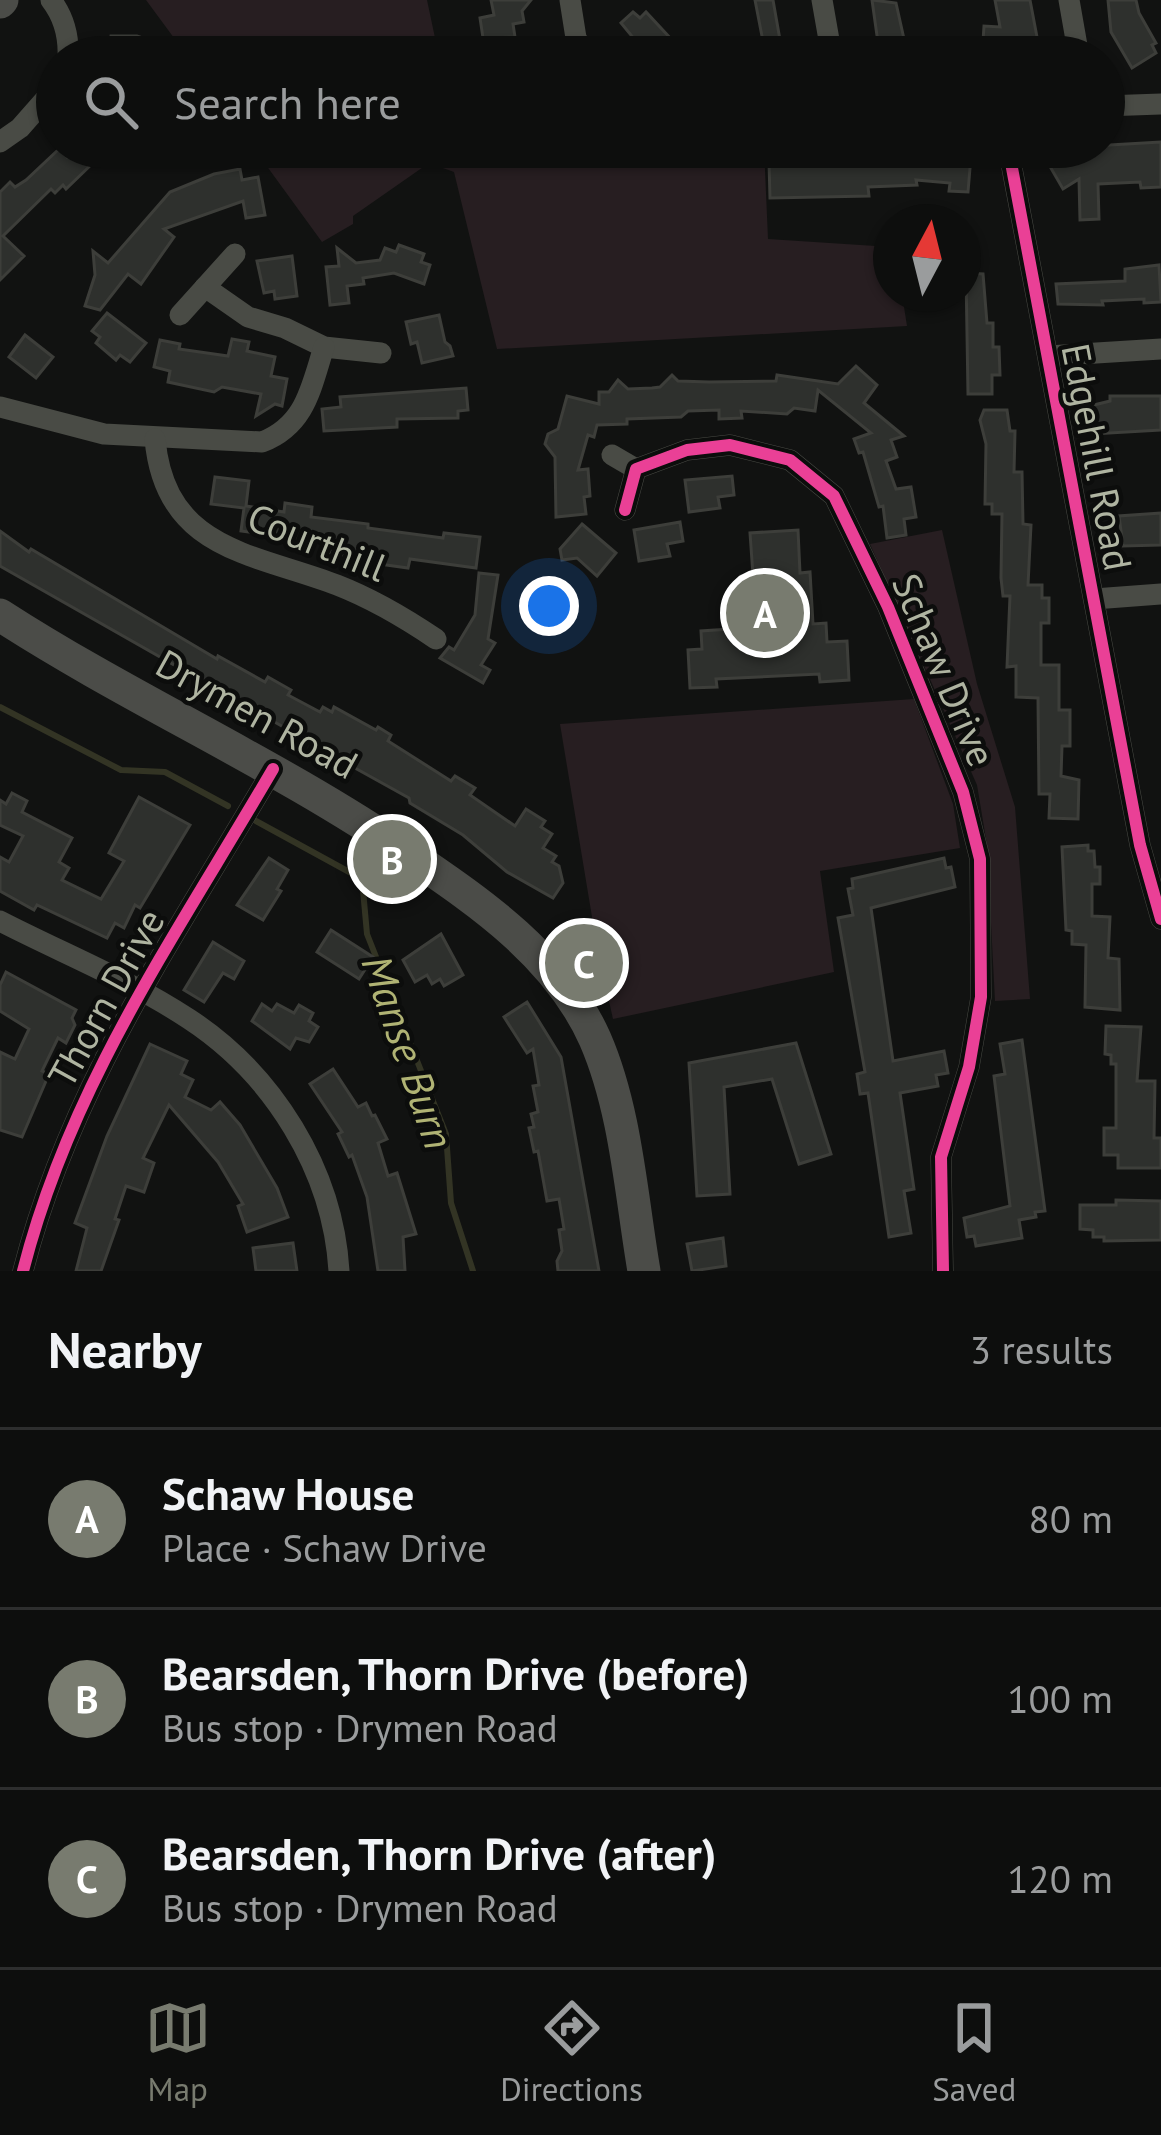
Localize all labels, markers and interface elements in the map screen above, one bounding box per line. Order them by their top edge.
search box [36,36,1125,168]
icon: search [78,69,144,135]
text: Search here [174,73,401,131]
north arrow [873,204,981,312]
street label: Edgehill Road [1050,339,1144,575]
street label: Courthill [240,491,395,593]
street label: Schaw Drive [881,566,1008,774]
pin: A [726,568,804,658]
your location [519,576,579,636]
street label: Drymen Road [147,637,367,790]
pin: B [353,814,431,904]
street label: Thorn Drive [36,900,175,1096]
pin: C [545,918,623,1008]
water label: Manse Burn [350,947,467,1156]
text: Nearby [48,1316,202,1382]
text: 3 results [970,1324,1113,1375]
text: Schaw House [162,1464,414,1522]
text: A [75,1493,99,1544]
text: 80 m [1028,1493,1113,1544]
text: Place · Schaw Drive [162,1522,487,1573]
text: Bearsden, Thorn Drive (before) [162,1644,749,1702]
text: B [75,1673,99,1724]
text: 100 m [1007,1673,1113,1724]
text: Bus stop · Drymen Road [162,1702,558,1753]
text: Bearsden, Thorn Drive (after) [162,1824,717,1882]
text: C [76,1853,98,1904]
text: 120 m [1007,1853,1113,1904]
text: Bus stop · Drymen Road [162,1882,558,1933]
tab: Map [145,1995,211,2110]
tab: Directions [500,1995,643,2110]
tab: Saved [932,1995,1016,2110]

